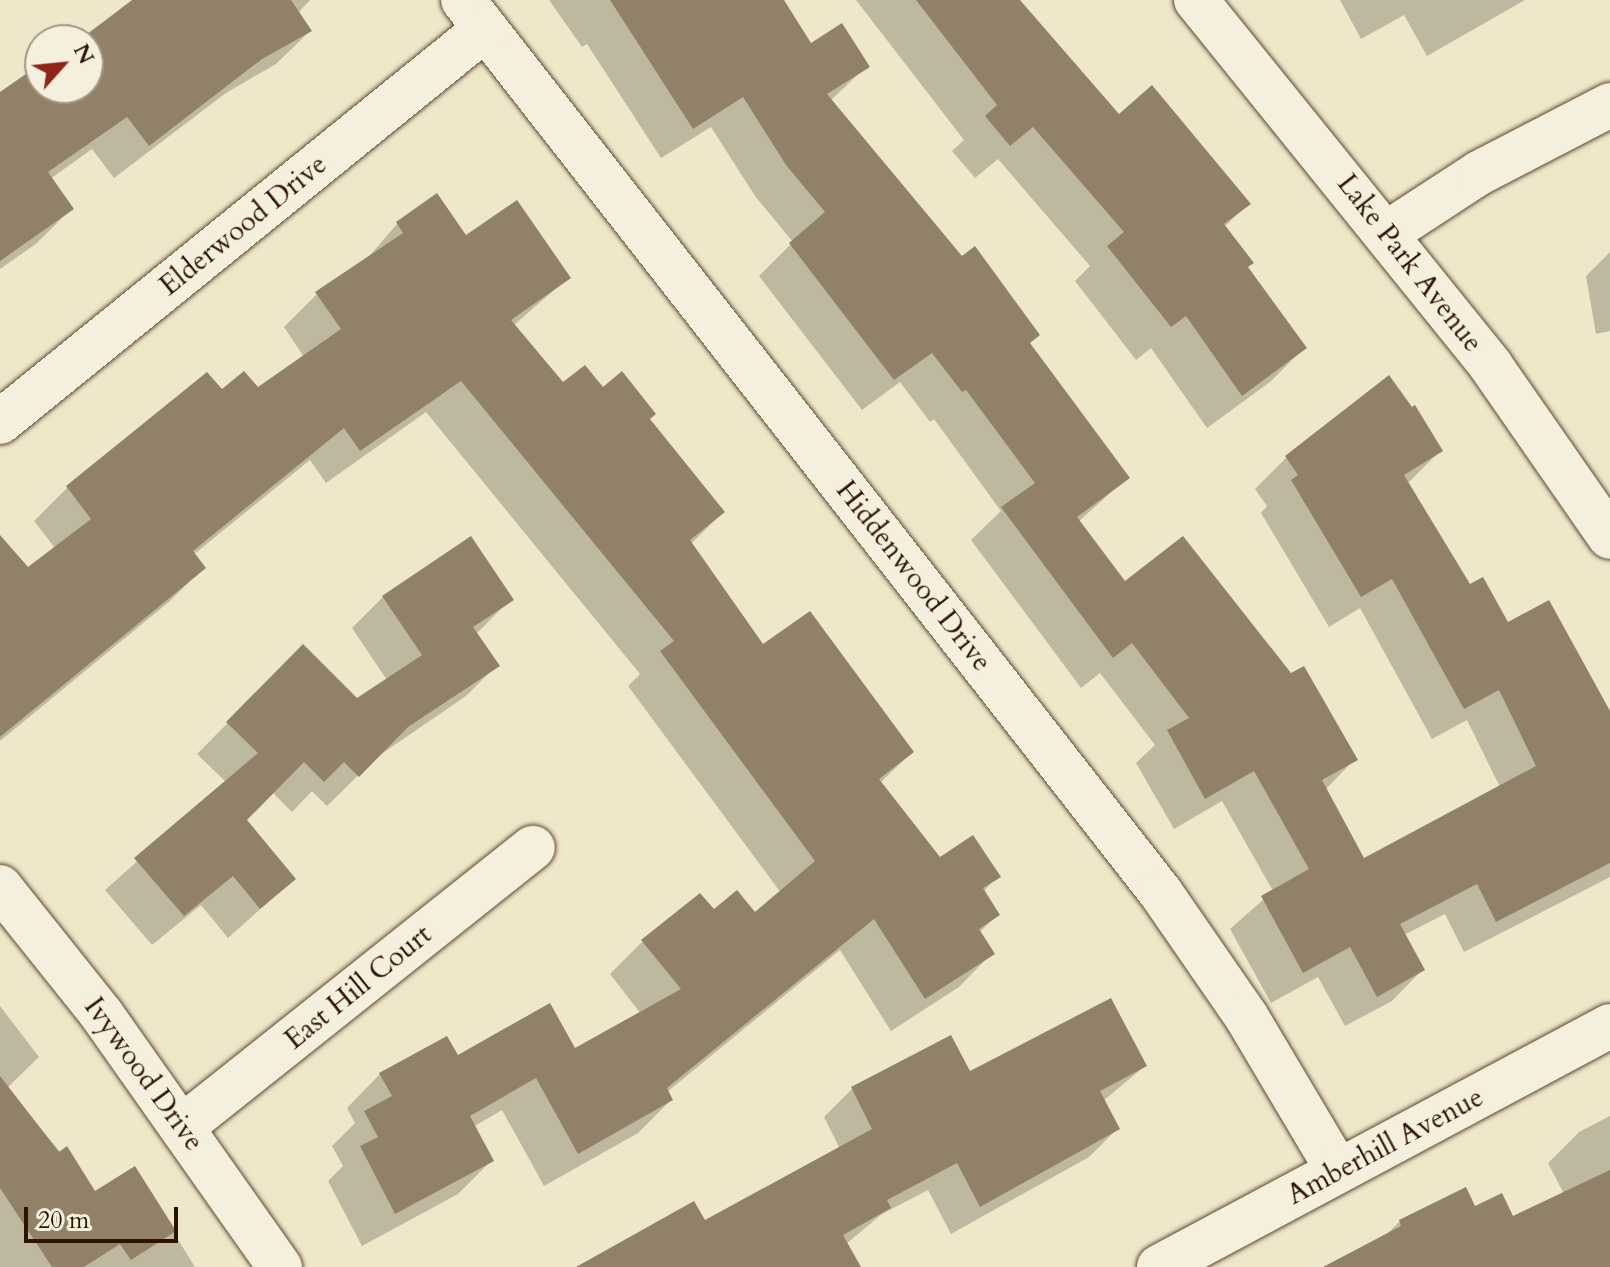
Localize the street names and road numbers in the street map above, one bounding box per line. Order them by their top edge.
street label: Elderwood Drive [153,147,333,303]
street label: Lake Park Avenue [1330,167,1490,359]
street label: Hiddenwood Drive [829,474,999,678]
street label: East Hill Court [278,918,438,1056]
street label: Ivywood Drive [77,991,211,1157]
street label: Amberhill Avenue [1281,1080,1489,1212]

